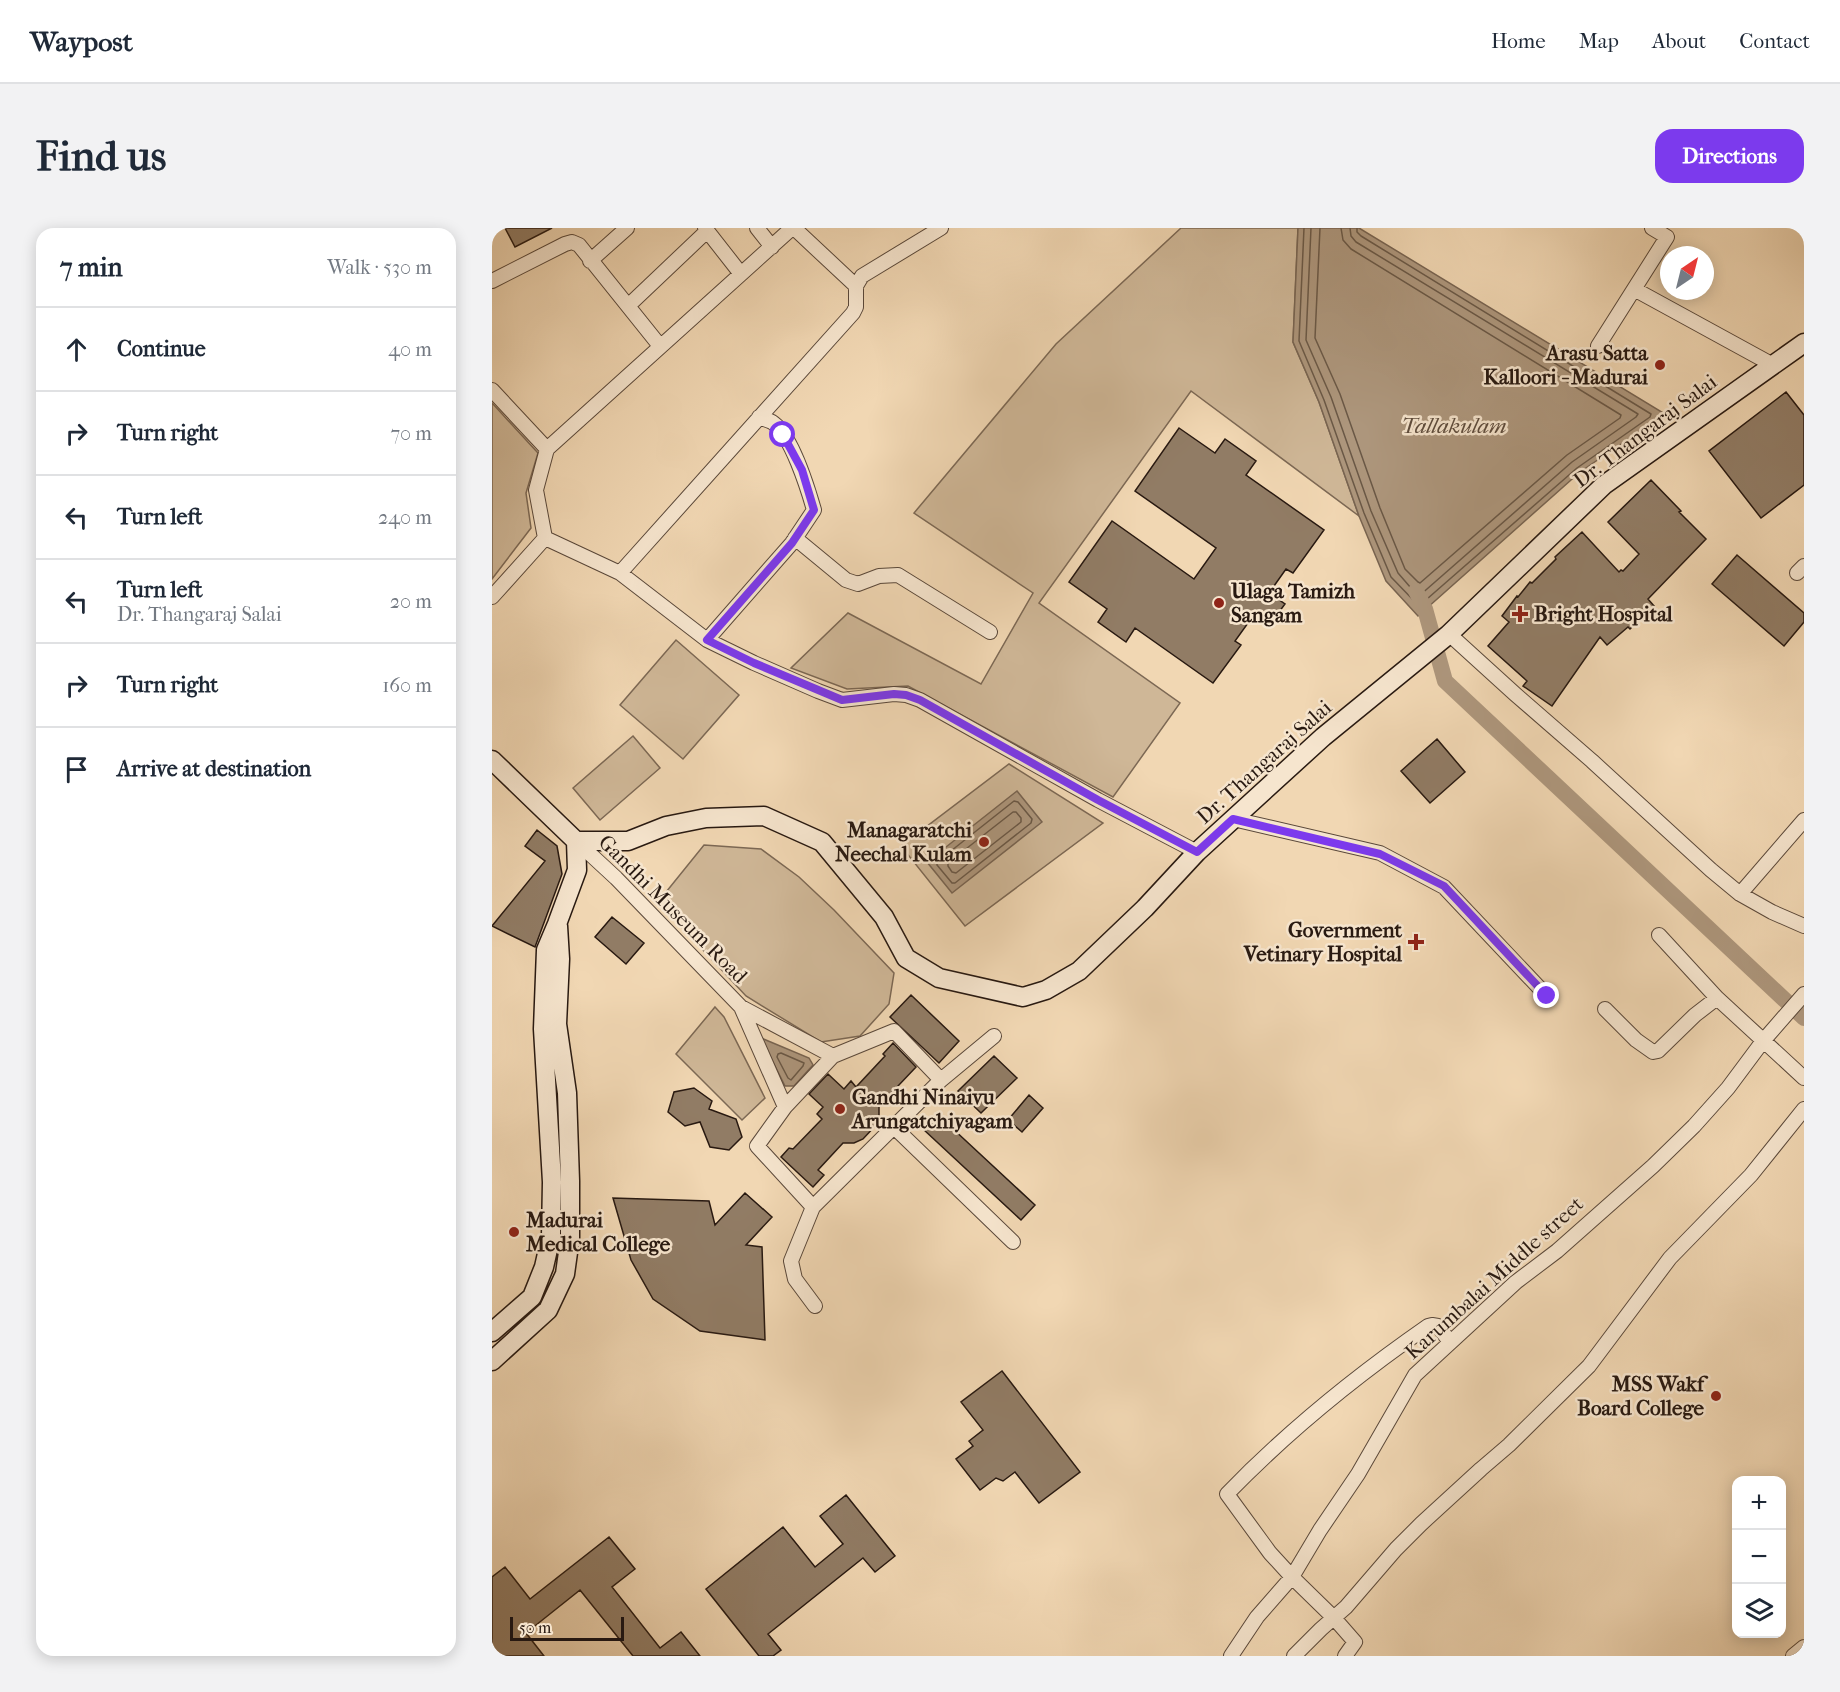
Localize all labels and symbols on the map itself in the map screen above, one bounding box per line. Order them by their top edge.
north arrow [1660,246,1714,300]
place label: Arasu Satta Kalloori - Madurai [1484,341,1649,389]
marker: Arasu Satta Kalloori - Madurai [1653,358,1667,372]
street label: Dr. Thangaraj Salai [1569,369,1721,493]
water label: Tallakulam [1401,413,1507,439]
route start [769,421,795,447]
place label: Ulaga Tamizh Sangam [1230,579,1355,627]
marker: Ulaga Tamizh Sangam [1212,596,1226,610]
place label: Bright Hospital [1534,602,1673,626]
marker: Bright Hospital [1511,605,1529,623]
street label: Dr. Thangaraj Salai [1192,695,1336,829]
place label: Managaratchi Neechal Kulam [835,818,973,866]
street label: Gandhi Museum Road [594,830,753,989]
marker: Managaratchi Neechal Kulam [977,835,991,849]
place label: Government Vetinary Hospital [1243,918,1402,966]
marker: Government Vetinary Hospital [1407,933,1425,951]
route end [1533,982,1559,1008]
place label: Gandhi Ninaivu Arungatchiyagam [850,1085,1014,1133]
marker: Gandhi Ninaivu Arungatchiyagam [833,1102,847,1116]
street label: Karumbalai Middle street [1400,1191,1588,1364]
place label: Madurai Medical College [525,1208,671,1256]
marker: Madurai Medical College [507,1225,521,1239]
place label: MSS Wakf Board College [1577,1372,1709,1420]
marker: MSS Wakf Board College [1709,1389,1723,1403]
scale bar [510,1614,624,1642]

